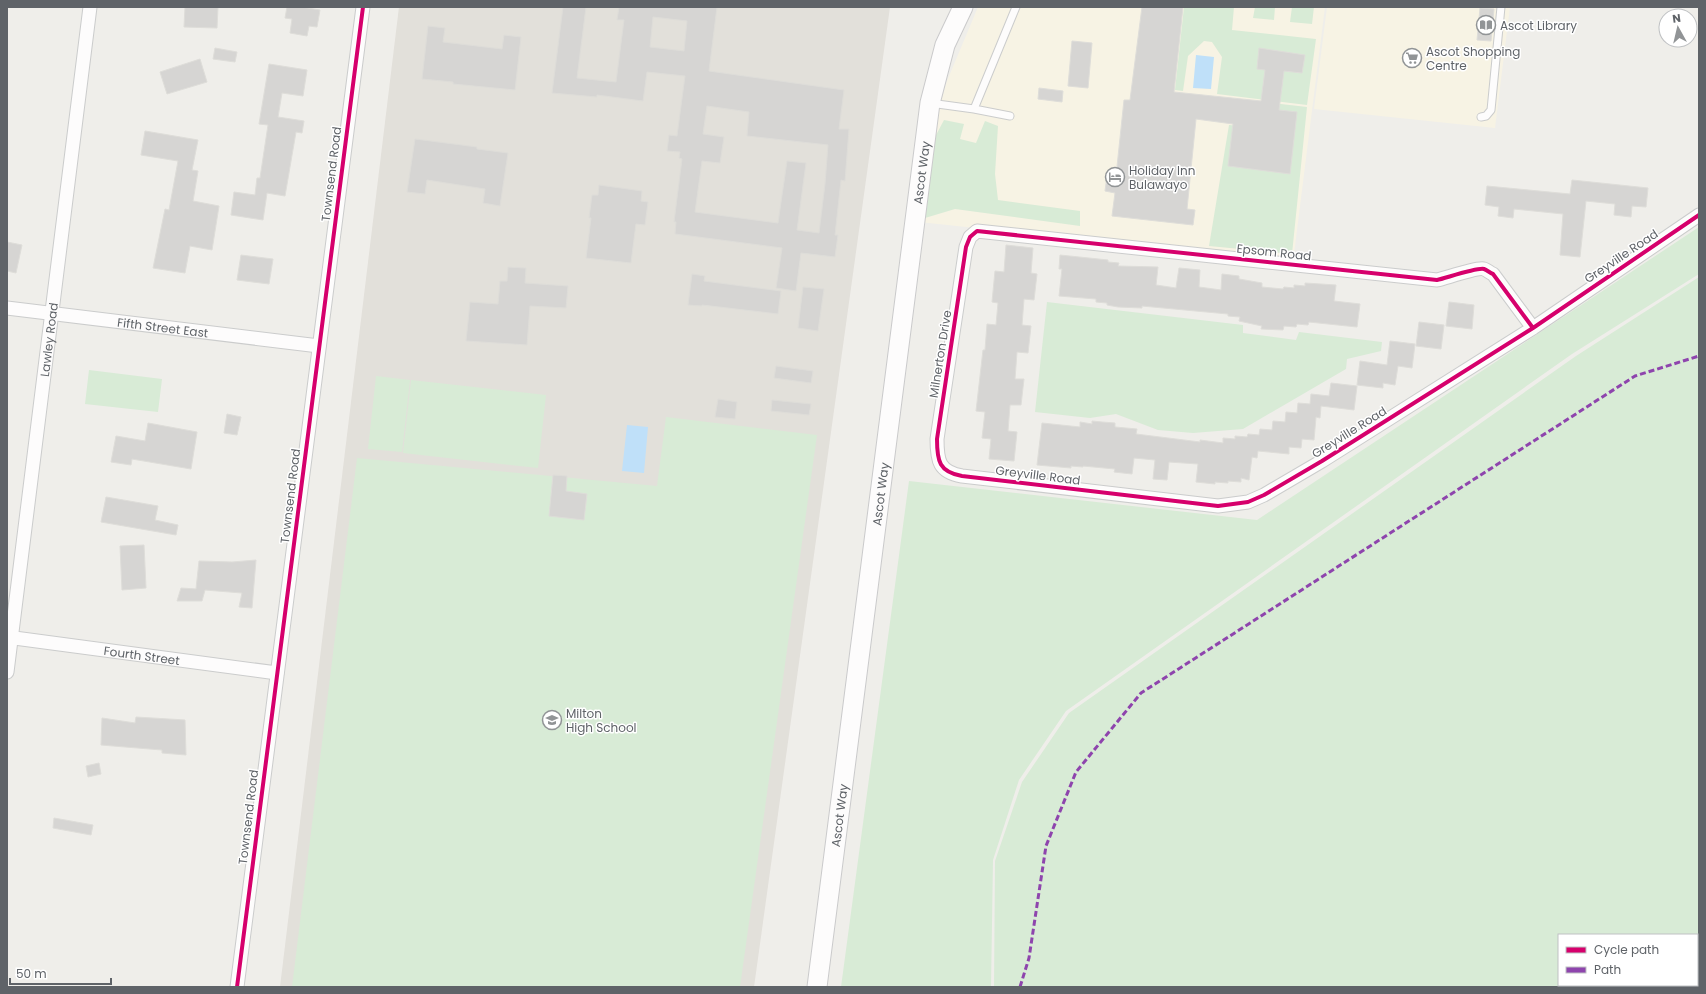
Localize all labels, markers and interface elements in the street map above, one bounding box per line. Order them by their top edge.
north arrow [1658,8,1698,48]
text: N [1671,10,1682,27]
library icon: Ascot Library [1475,14,1497,36]
place label: Ascot Library [1500,17,1577,34]
place label: Ascot Shopping Centre [1426,43,1520,74]
supermarket icon: Ascot Shopping Centre [1401,47,1423,69]
street label: Townsend Road [317,126,345,222]
street label: Ascot Way [909,140,934,205]
place label: Holiday Inn Bulawayo [1129,162,1195,193]
hotel icon: Holiday Inn Bulawayo [1104,166,1126,188]
street label: Greyville Road [1581,225,1661,287]
street label: Epsom Road [1236,240,1312,264]
street label: Lawley Road [35,301,62,378]
street label: Milnerton Drive [925,309,955,399]
street label: Fifth Street East [116,313,209,341]
street label: Greyville Road [1308,402,1390,462]
street label: Townsend Road [276,448,304,544]
street label: Ascot Way [868,461,893,527]
street label: Greyville Road [995,461,1081,489]
street label: Fourth Street [103,642,181,668]
place label: Milton High School [566,705,637,736]
school or university icon: Milton High School [541,709,563,731]
street label: Townsend Road [234,769,262,865]
street label: Ascot Way [826,783,851,848]
legend [1558,934,1698,986]
text: Cycle path [1594,941,1659,958]
scale bar [10,960,111,986]
text: Path [1594,961,1621,978]
text: 50 m [16,965,47,982]

